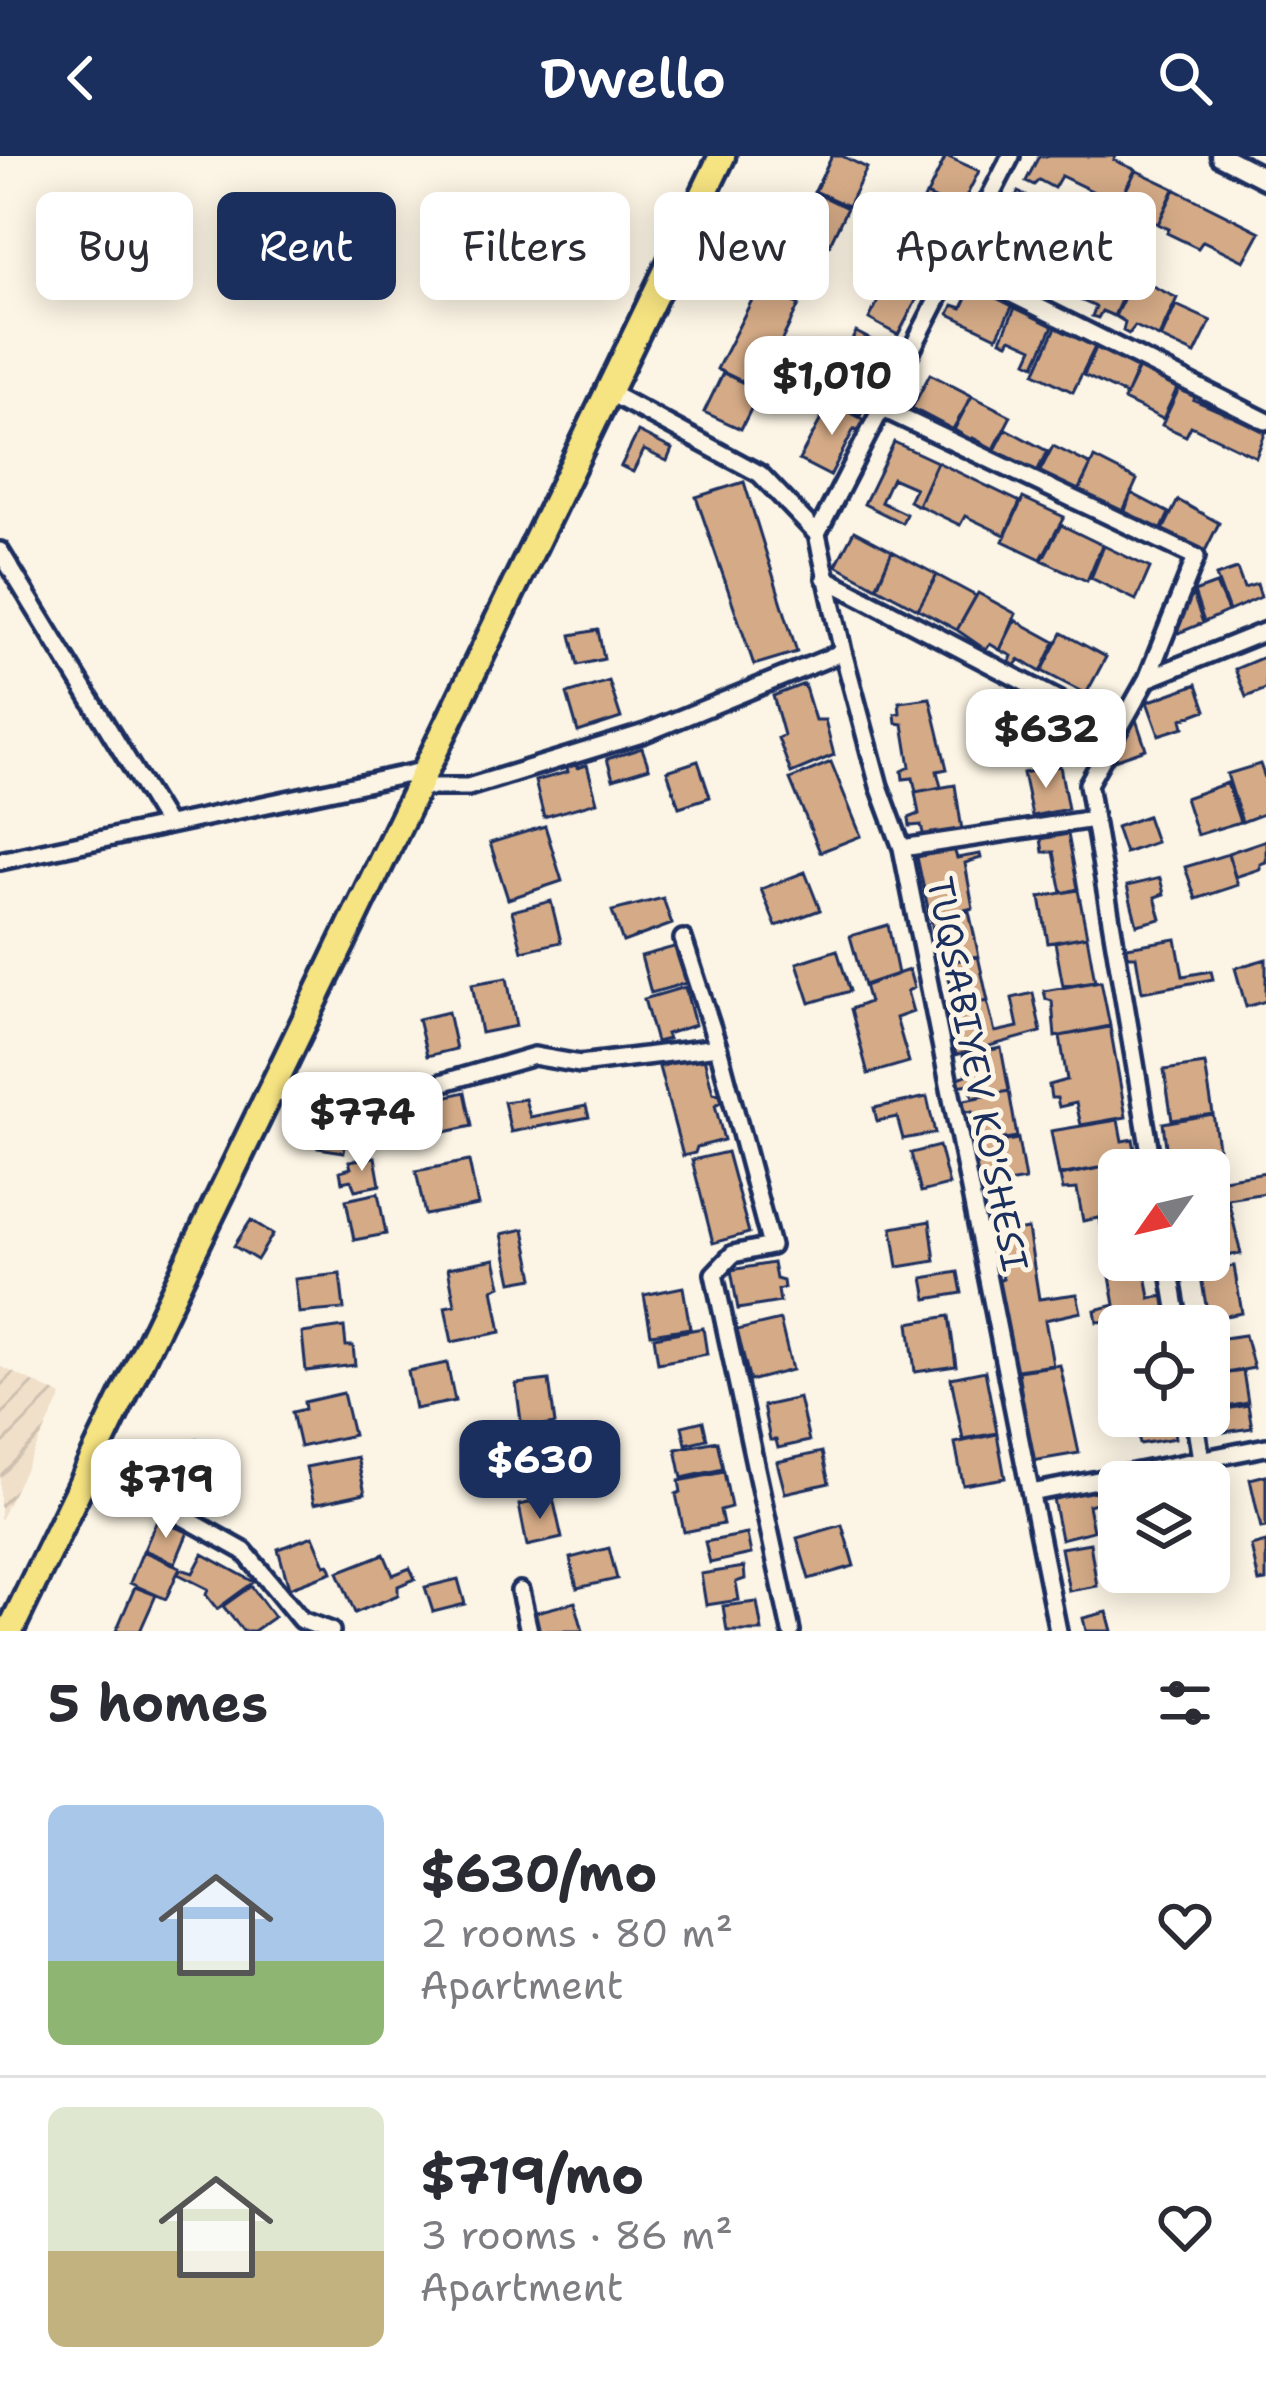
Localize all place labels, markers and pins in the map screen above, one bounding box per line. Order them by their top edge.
pin: $1,010 [734,336,930,438]
pin: $632 [975,689,1117,791]
pin: $774 [291,1072,433,1174]
pin: $630 [469,1420,611,1522]
pin: $719 [95,1439,237,1541]

